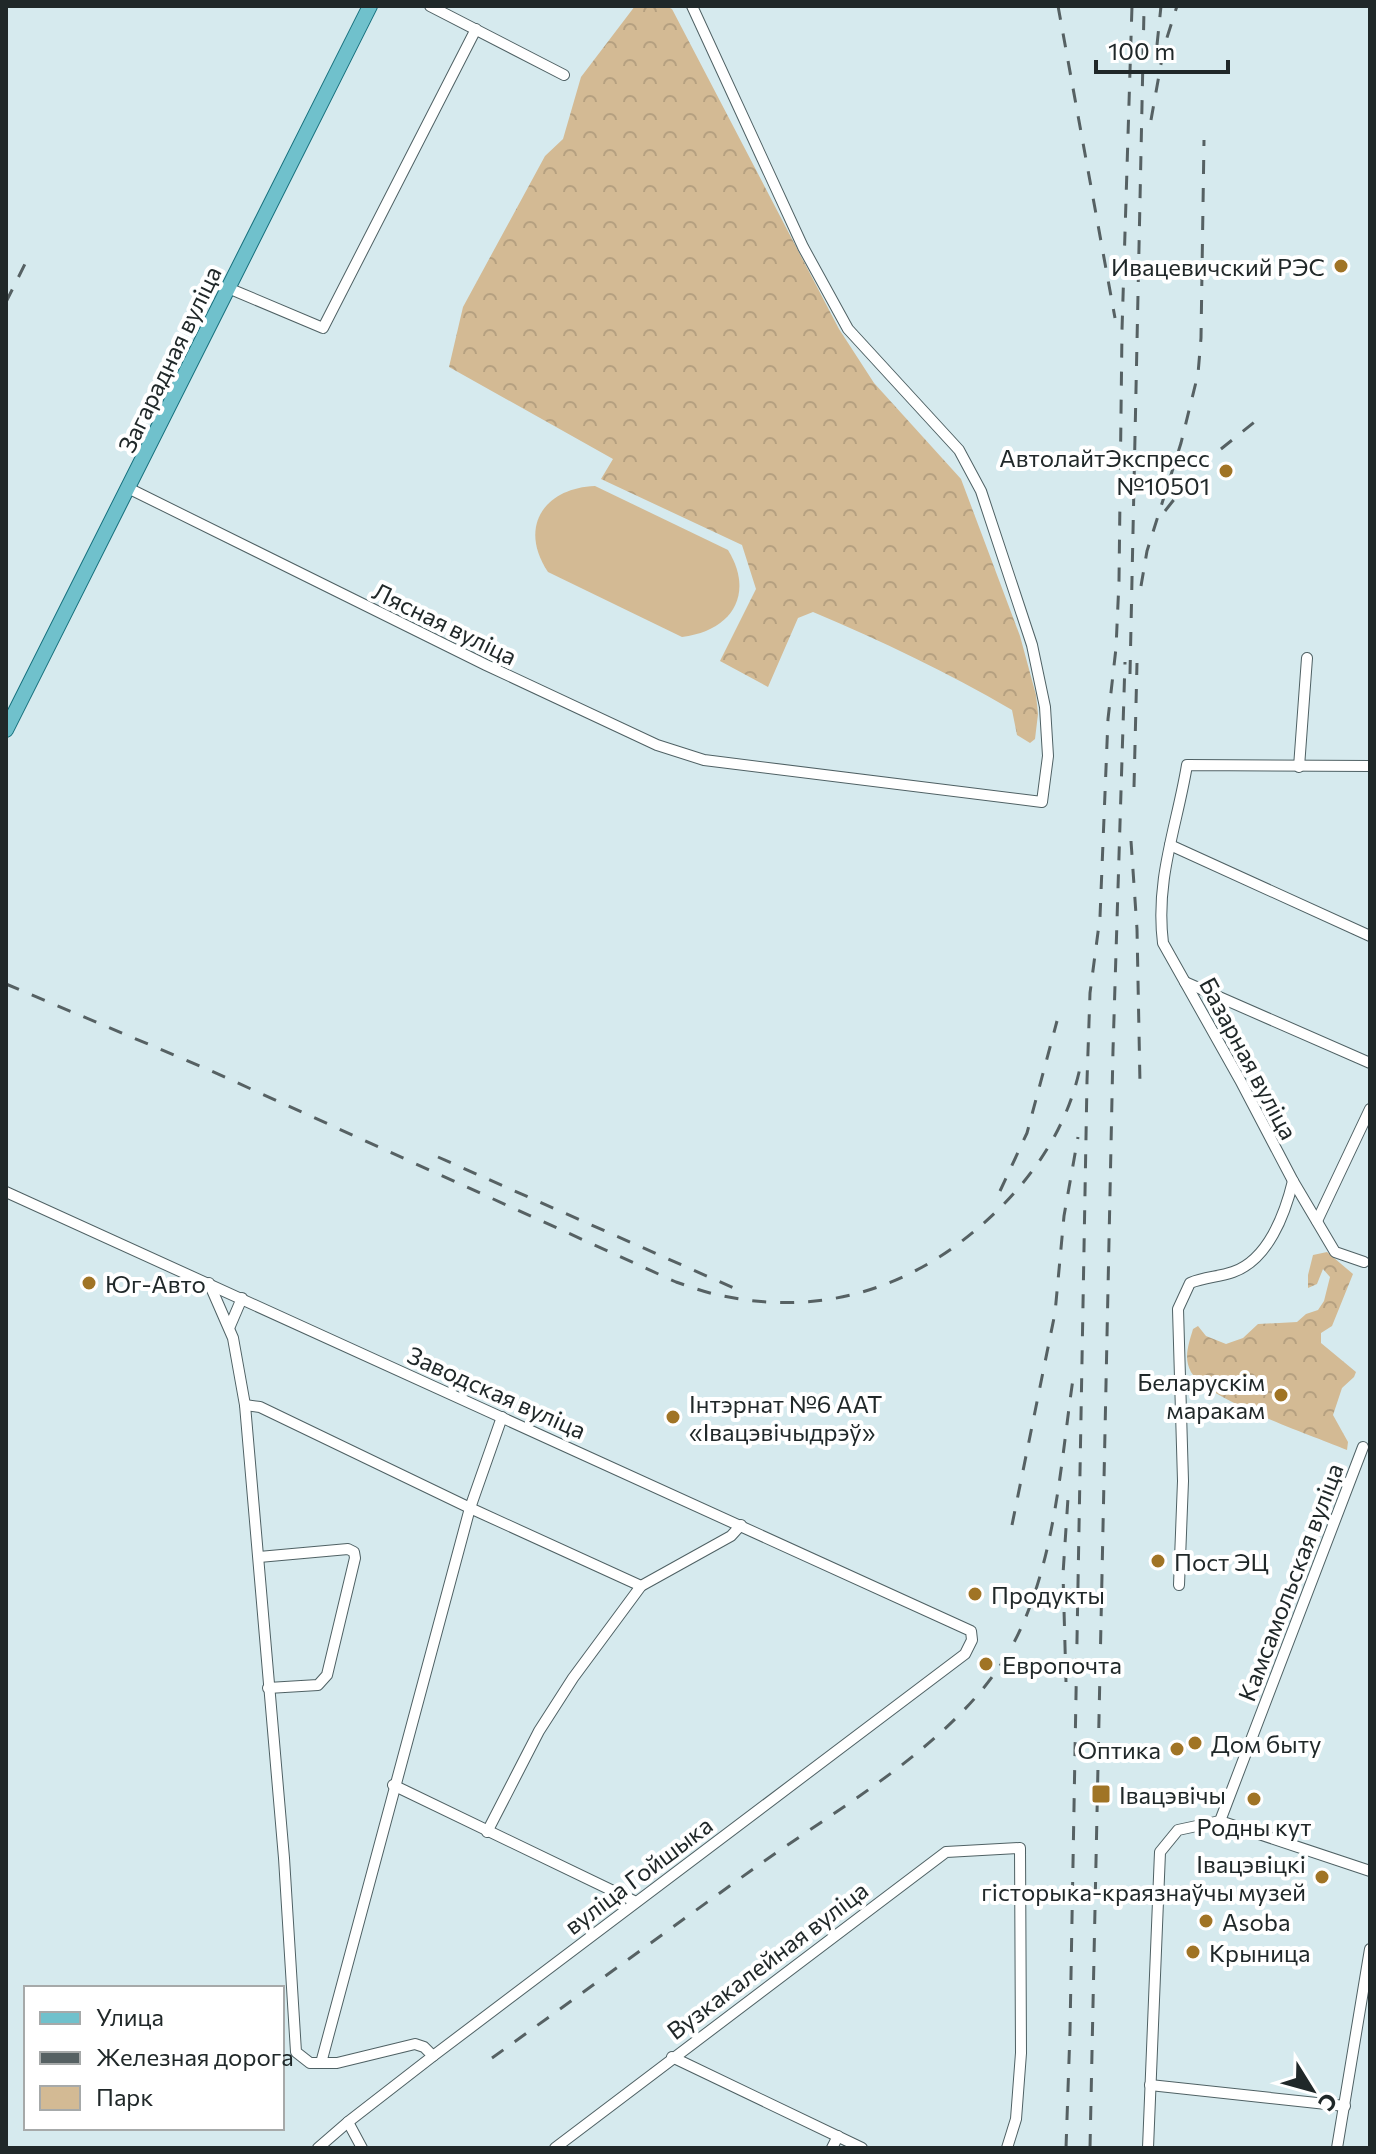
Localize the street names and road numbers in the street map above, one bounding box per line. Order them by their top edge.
street label: Загарадная вуліца [111,261,227,457]
street label: Лясная вуліца [368,576,522,670]
street label: Базарная вуліца [1194,972,1304,1144]
street label: Заводская вуліца [403,1340,591,1444]
street label: Камсамольская вуліца [1231,1459,1349,1705]
street label: вуліца Гойшыка [558,1810,718,1940]
street label: Вузкакалейная вуліца [661,1875,873,2045]

